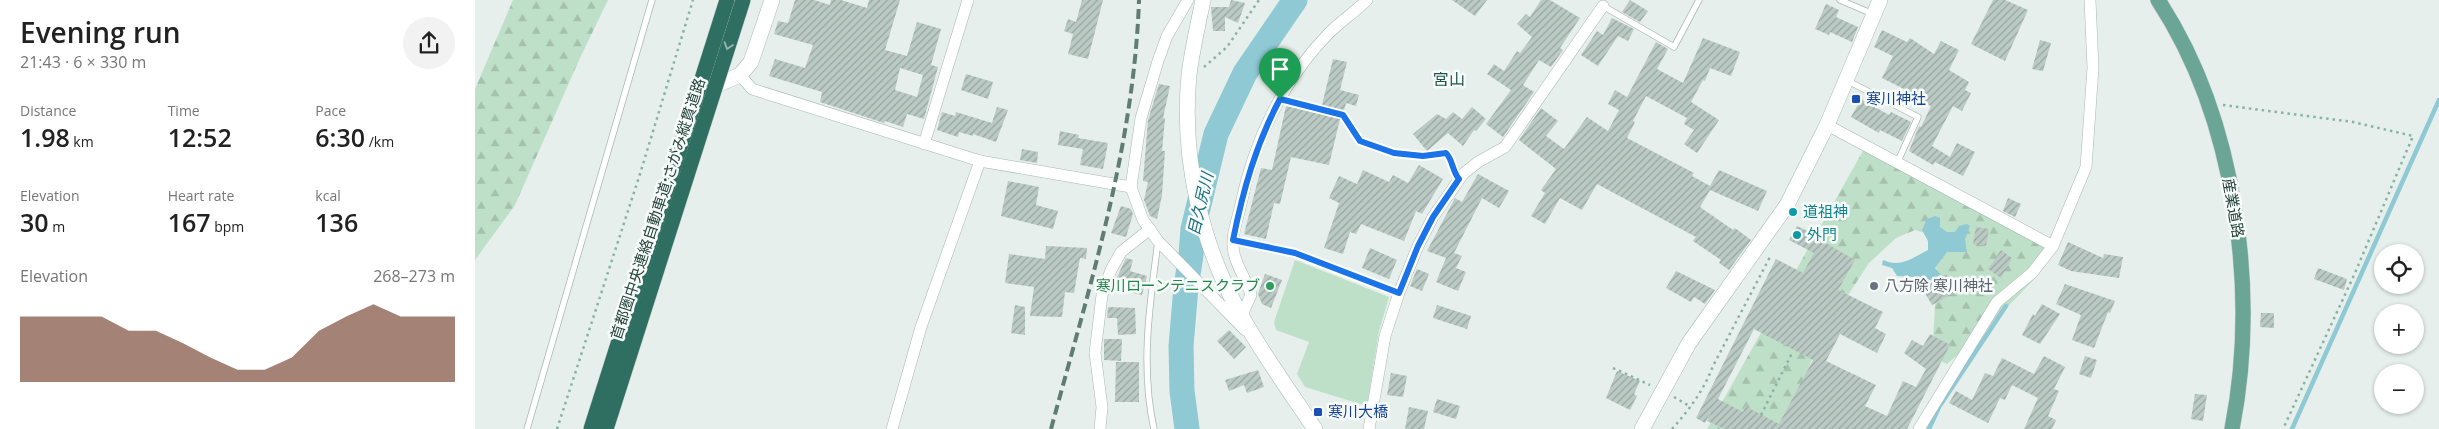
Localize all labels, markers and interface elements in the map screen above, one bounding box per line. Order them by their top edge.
text: Evening run [20,13,181,51]
button: share [403,17,455,69]
one-way arrow [724,42,734,50]
pin [1259,48,1301,99]
text: 21:43 · 6 × 330 m [20,51,146,73]
icon: arrive [1266,55,1294,83]
district label: 宮山 [1433,68,1465,90]
street label: 首都圏中央連絡自動車道;さがみ縦貫道路 [605,75,709,342]
place label: 寒川神社 [1866,88,1926,108]
marker: 寒川神社 [1850,93,1862,105]
text: Distance [20,101,76,120]
text: Time [168,101,200,120]
text: Pace [315,101,346,120]
text: 1.98 [20,120,70,154]
text: 12:52 [168,120,232,154]
text: 6:30 [315,120,365,154]
text: km [70,132,94,151]
text: /km [365,132,394,151]
water label: 目久尻川 [1182,168,1218,238]
street label: 産業道路 [2219,177,2249,239]
text: Elevation [20,186,79,205]
text: Heart rate [168,186,234,205]
text: kcal [315,186,341,205]
place label: 道祖神 [1803,201,1848,221]
text: 30 [20,205,49,239]
text: 167 [168,205,211,239]
text: 136 [315,205,358,239]
marker: 道祖神 [1787,206,1799,218]
text: m [49,217,65,236]
text: bpm [211,217,244,236]
place label: 外門 [1807,224,1837,244]
marker: 外門 [1791,229,1803,241]
map controls [2374,244,2424,414]
button: locate [2374,244,2424,294]
text: Elevation [20,265,88,287]
text: 268–273 m [373,265,455,287]
place label: 寒川ローンテニスクラブ [1096,275,1260,295]
place label: 八方除 寒川神社 [1884,275,1993,295]
marker: 寒川ローンテニスクラブ [1264,280,1276,292]
marker: 八方除 寒川神社 [1868,280,1880,292]
button: + [2374,304,2424,354]
button: − [2374,364,2424,414]
place label: 寒川大橋 [1328,401,1388,421]
marker: 寒川大橋 [1312,406,1324,418]

